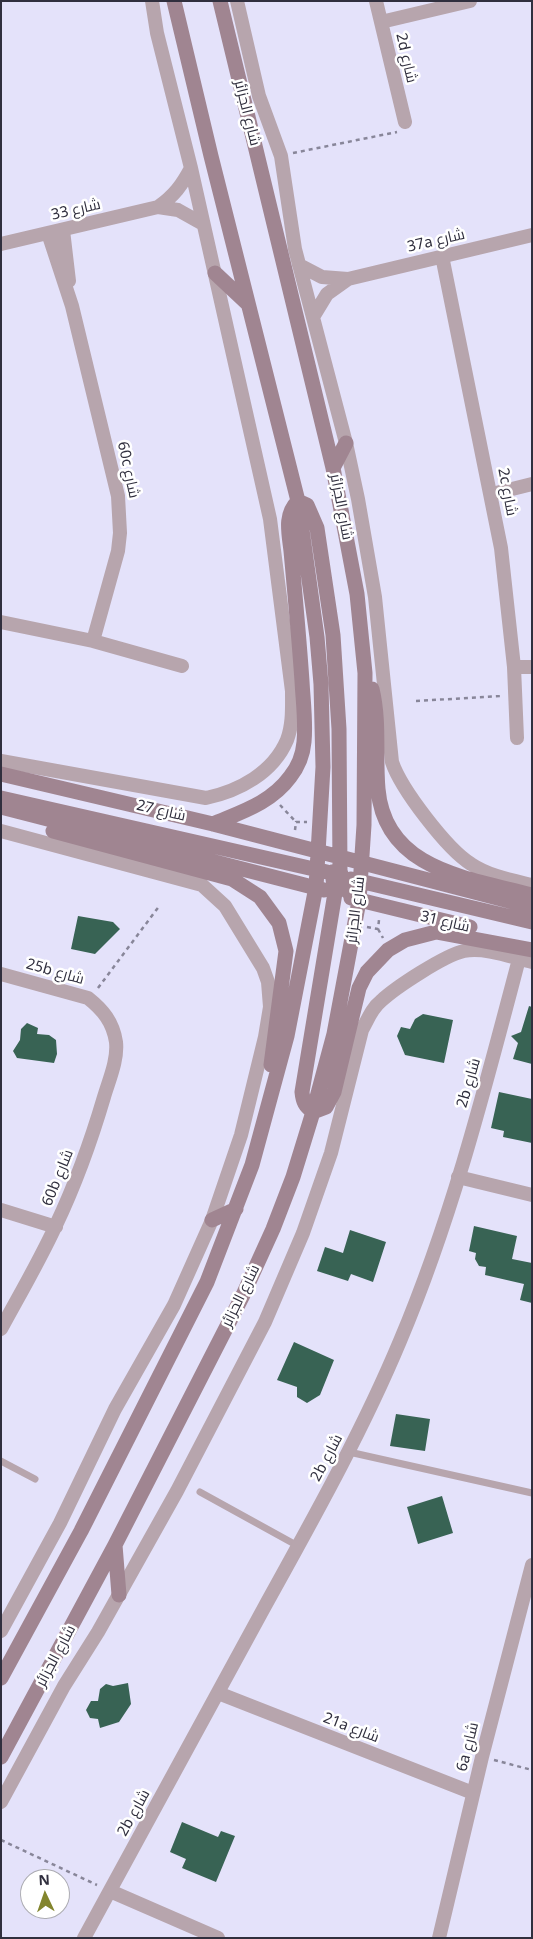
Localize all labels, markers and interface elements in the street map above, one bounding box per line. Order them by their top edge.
street label: 2d شارع [392,31,420,85]
street label: شارع الجزائر [230,78,264,148]
street label: شارع 33 [50,196,102,224]
street label: 37a شارع [405,226,467,256]
street label: 60c شارع [113,440,143,500]
street label: 2c شارع [494,466,520,518]
street label: شارع الجزائر [326,472,356,542]
street label: شارع 27 [135,797,187,825]
street label: شارع الجزائر [343,876,369,944]
street label: شارع 31 [419,908,471,936]
street label: 25b شارع [24,955,86,989]
street label: 2b شارع [453,1056,485,1110]
street label: 60b شارع [39,1147,77,1209]
street label: شارع الجزائر [218,1262,264,1330]
street label: 2b شارع [307,1431,347,1485]
street label: شارع الجزائر [32,1622,80,1690]
street label: 21a شارع [320,1709,382,1747]
street label: 6a شارع [453,1721,483,1773]
street label: 2b شارع [114,1786,154,1840]
north arrow [20,1869,70,1919]
text: N [38,1870,50,1889]

